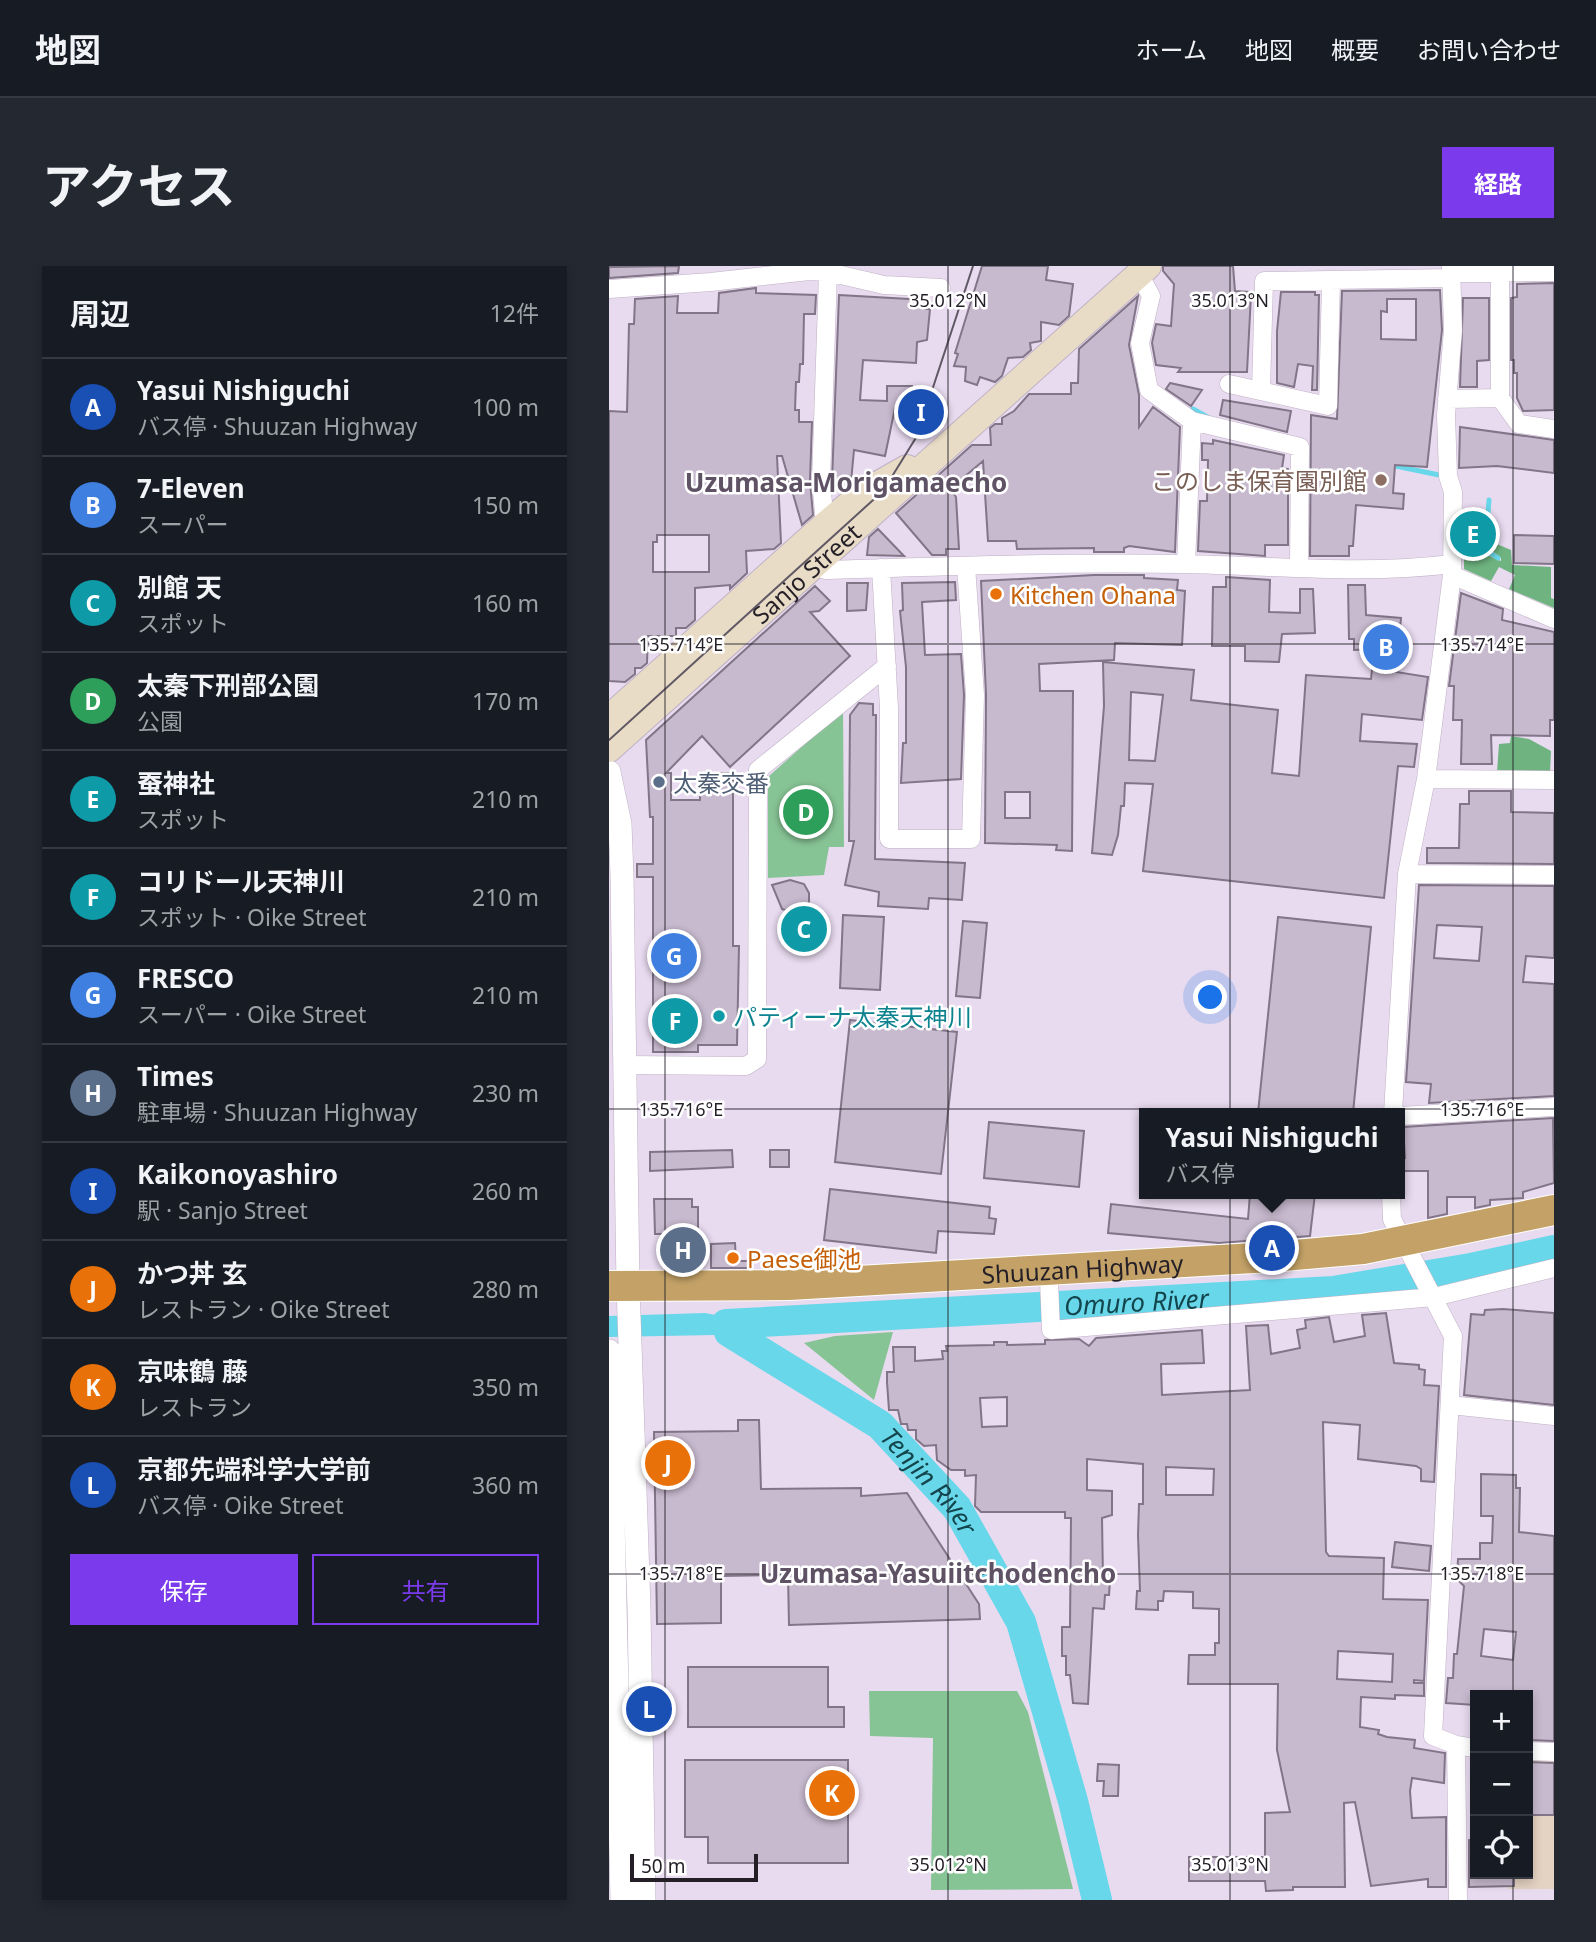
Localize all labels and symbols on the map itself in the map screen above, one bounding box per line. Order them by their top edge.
text: 35.012°N [909,288,987,312]
text: 35.013°N [1191,288,1269,312]
pin: I [898,386,944,438]
district label: Uzumasa-Morigamaecho [685,464,1007,500]
place label: このしま保育園別館 [1151,464,1367,497]
marker: このしま保育園別館 [1373,472,1389,488]
pin: E [1450,508,1496,560]
street label: Sanjo Street [744,515,867,630]
place label: Kitchen Ohana [1010,578,1176,611]
marker: Kitchen Ohana [988,586,1004,602]
pin: B [1363,621,1409,673]
text: 135.714°E [639,632,723,656]
text: 135.714°E [1440,632,1524,656]
place label: 太秦交番 [673,766,769,799]
marker: 太秦交番 [651,774,667,790]
pin: D [783,786,829,838]
pin: C [781,903,827,955]
pin: G [651,930,697,982]
your location [1193,980,1227,1014]
pin: F [652,995,698,1047]
place label: パティーナ太秦天神川 [733,1000,972,1033]
marker: パティーナ太秦天神川 [711,1008,727,1024]
text: 135.716°E [639,1097,723,1121]
text: 135.716°E [1440,1097,1524,1121]
pin: A [1249,1222,1295,1274]
pin: H [660,1224,706,1276]
place label: Paese御池 [747,1242,862,1275]
street label: Shuuzan Highway [981,1246,1185,1290]
marker: Paese御池 [725,1250,741,1266]
water label: Omuro River [1063,1280,1211,1324]
water label: Tenjin River [873,1419,987,1542]
pin: J [645,1437,691,1489]
district label: Uzumasa-Yasuiitchodencho [760,1555,1116,1591]
text: 135.718°E [639,1561,723,1585]
text: 135.718°E [1440,1561,1524,1585]
pin: L [626,1683,672,1735]
pin: K [809,1767,855,1819]
scale bar [630,1851,758,1883]
text: 35.012°N [909,1852,987,1876]
text: 35.013°N [1191,1852,1269,1876]

